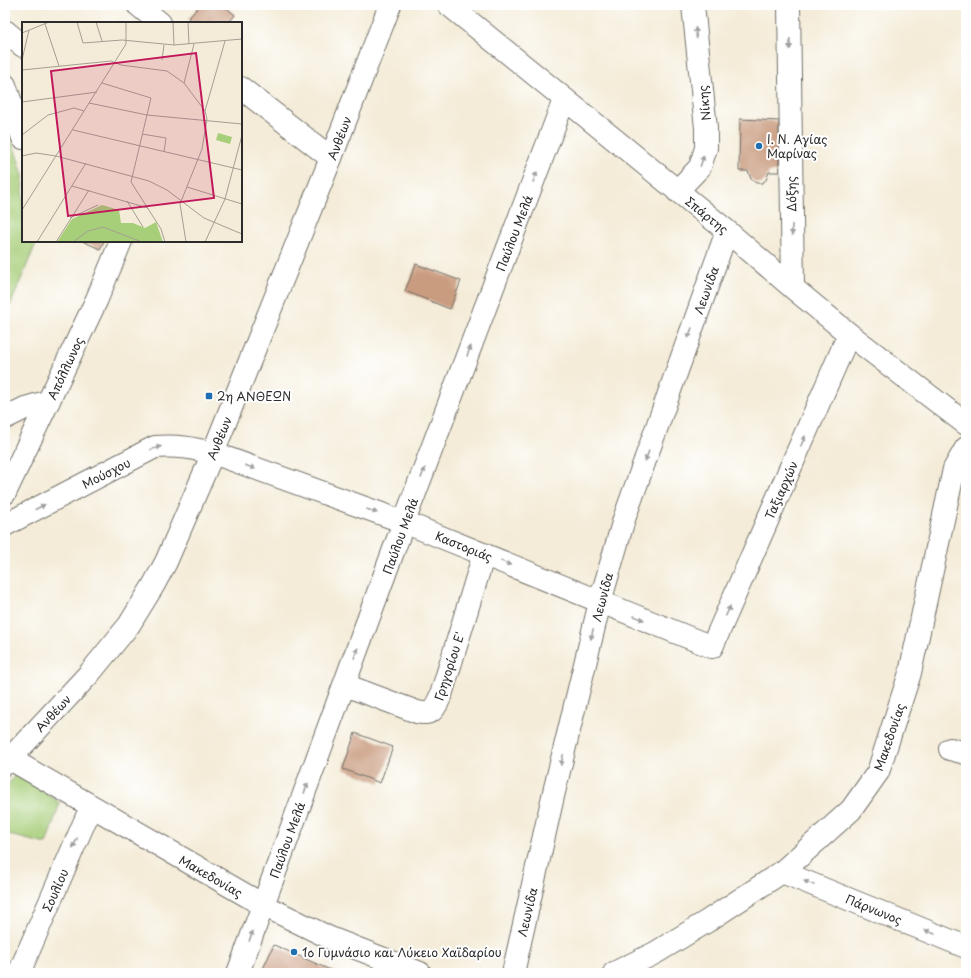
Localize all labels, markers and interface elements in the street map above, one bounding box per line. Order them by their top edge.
inset map [22,22,242,242]
one-way arrow [693,27,699,39]
one-way arrow [787,38,793,51]
street label: Νίκης [693,84,715,122]
street label: Ανθέων [322,113,356,163]
place label: Ι. Ν. Αγίας Μαρίνας [767,130,827,162]
marker: Ι. Ν. Αγίας Μαρίνας [754,141,764,151]
one-way arrow [699,155,705,167]
one-way arrow [532,171,538,183]
street label: Δόξης [782,176,800,212]
street label: Παύλου Μελά [491,192,537,274]
street label: Σπάρτης [682,192,732,238]
one-way arrow [789,224,795,237]
street label: Λεωνίδα [689,263,723,317]
one-way arrow [687,328,693,340]
street label: Απόλλωνος [43,334,87,402]
one-way arrow [466,345,472,357]
place label: 2η ΑΝΘΕΩΝ [217,387,291,405]
marker: 2η ΑΝΘΕΩΝ [204,391,214,401]
street label: Ανθέων [202,413,236,463]
one-way arrow [800,434,806,446]
one-way arrow [150,445,162,451]
one-way arrow [643,450,649,462]
street label: Μούσχου [79,453,133,493]
street label: Ταξιαρχών [760,458,802,522]
one-way arrow [244,464,256,470]
one-way arrow [421,466,427,478]
street label: Παύλου Μελά [378,495,422,577]
one-way arrow [34,504,45,510]
one-way arrow [366,508,378,514]
street label: Καστοριάς [433,526,495,566]
one-way arrow [501,561,513,567]
street label: Λεωνίδα [587,570,617,623]
one-way arrow [725,605,731,616]
one-way arrow [634,615,646,621]
one-way arrow [589,627,595,640]
street label: Γρηγορίου Ε' [429,629,469,703]
one-way arrow [354,647,360,659]
street label: Ανθέων [31,690,75,736]
street label: Μακεδονίας [869,701,909,773]
one-way arrow [559,754,565,766]
one-way arrow [304,782,310,794]
street label: Παύλου Μελά [265,799,309,881]
one-way arrow [72,837,78,848]
street label: Μακεδονίας [176,851,246,901]
street label: Σουλίου [38,866,72,914]
one-way arrow [804,880,815,886]
street label: Λεωνίδα [513,886,541,938]
street label: Πάρνωνος [843,890,905,928]
one-way arrow [923,929,935,935]
one-way arrow [249,930,255,942]
place label: 1ο Γυμνάσιο και Λύκειο Χαϊδαρίου [302,943,502,961]
marker: 1ο Γυμνάσιο και Λύκειο Χαϊδαρίου [289,947,299,957]

